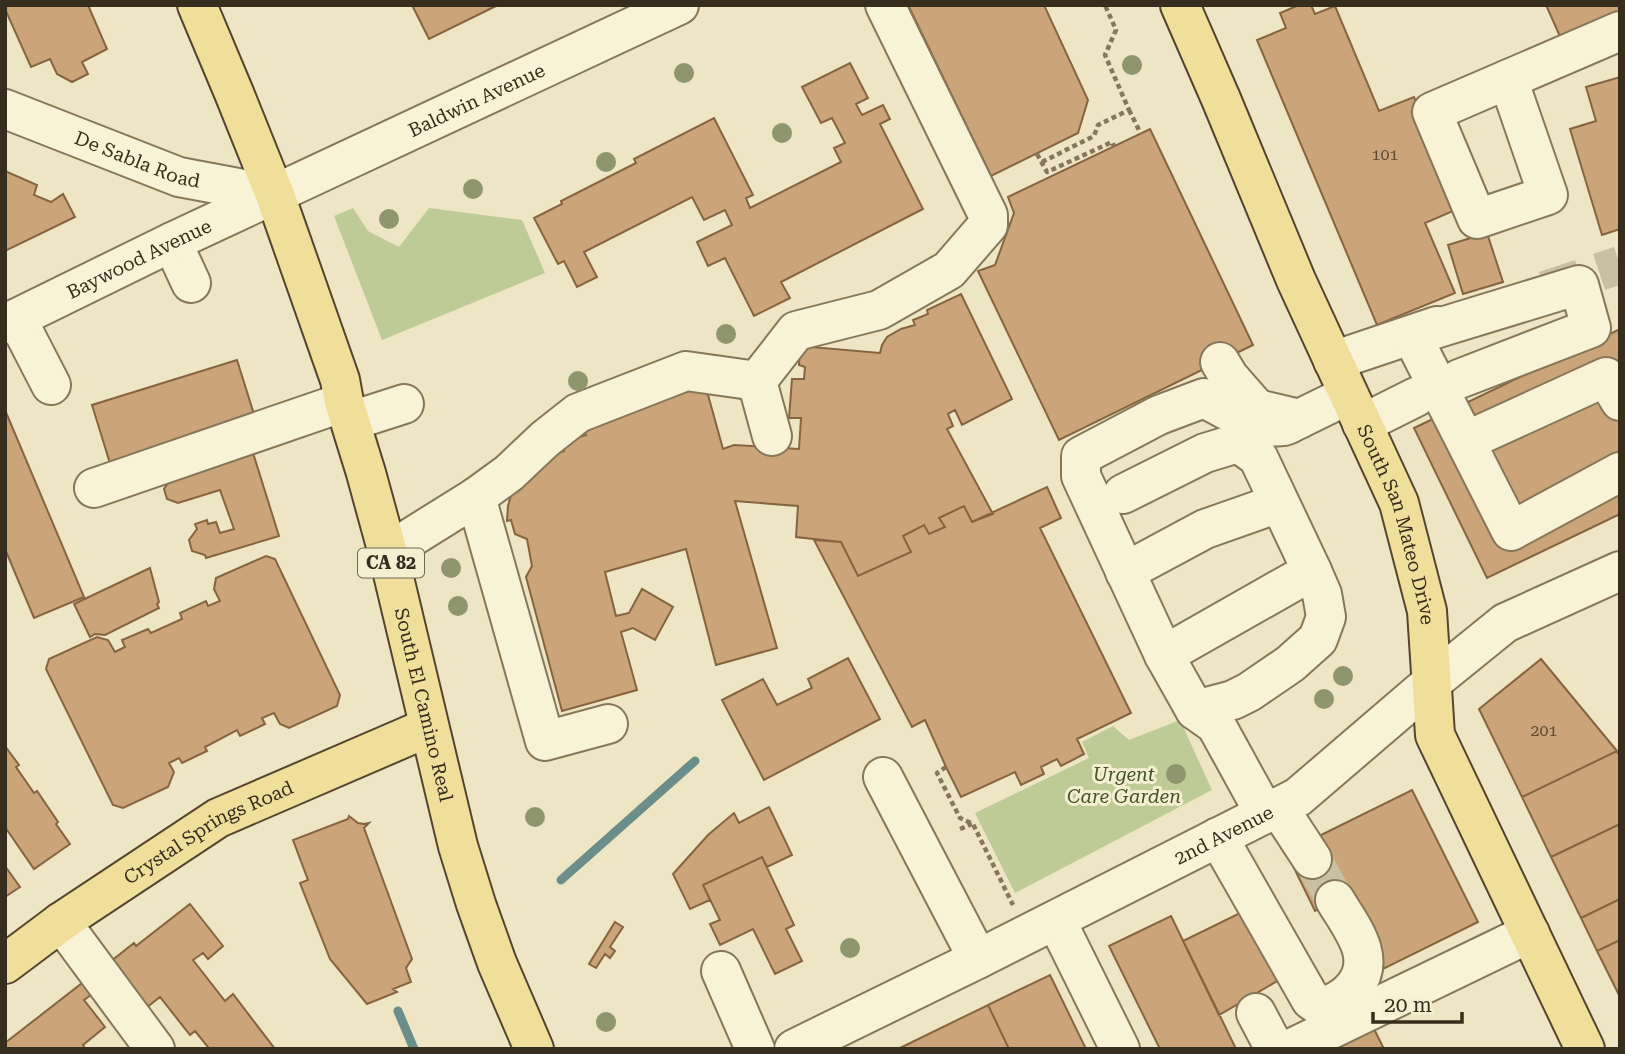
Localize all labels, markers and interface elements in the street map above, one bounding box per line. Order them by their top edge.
street label: Baldwin Avenue [405,58,548,142]
street label: De Sabla Road [71,126,202,193]
house number: 101 [1372,145,1398,164]
street label: Baywood Avenue [63,214,215,304]
street label: South San Mateo Drive [1352,421,1439,625]
road number: CA 82 [358,548,424,578]
street label: South El Camino Real [390,606,458,804]
house number: 201 [1531,721,1557,740]
park label: Urgent Care Garden [1067,763,1181,808]
street label: Crystal Springs Road [119,776,297,889]
street label: 2nd Avenue [1170,800,1277,870]
scale bar [1373,981,1462,1025]
text: 20 m [1384,993,1432,1017]

